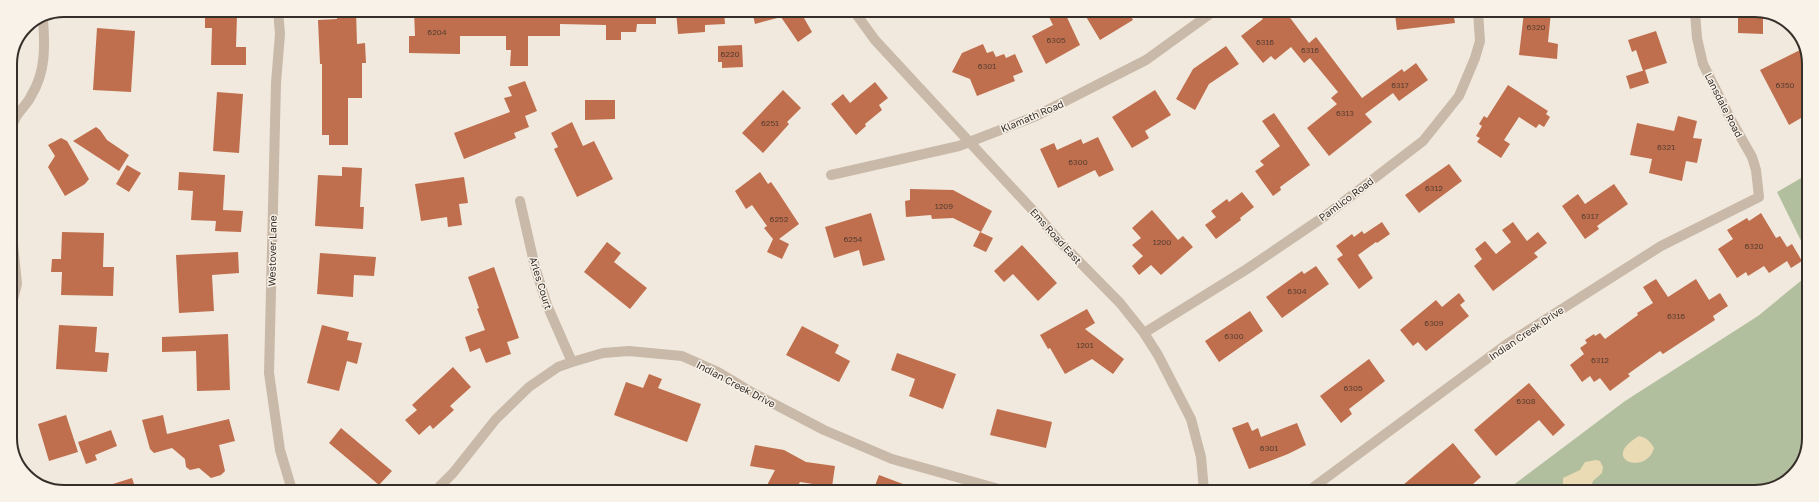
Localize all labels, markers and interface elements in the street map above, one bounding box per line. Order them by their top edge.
house number: 6320 [1526,22,1546,32]
house number: 6204 [427,27,447,37]
house number: 6305 [1046,35,1066,45]
house number: 6316 [1256,37,1274,47]
house number: 6316 [1301,45,1319,55]
house number: 6220 [720,49,740,59]
house number: 6301 [978,61,996,71]
street label: Lansdale Road [1703,71,1745,139]
house number: 6317 [1391,80,1409,90]
house number: 6350 [1775,80,1795,90]
street label: Klamath Road [999,97,1065,135]
house number: 6313 [1336,108,1354,118]
house number: 6251 [761,118,779,128]
house number: 6321 [1657,142,1675,152]
house number: 6300 [1068,157,1088,167]
street label: Pamlico Road [1316,175,1376,223]
house number: 6312 [1425,183,1443,193]
house number: 1209 [935,201,953,211]
street label: Ems Road East [1028,206,1084,266]
house number: 6317 [1581,211,1599,221]
house number: 6252 [770,214,789,224]
street label: Westover Lane [265,215,279,287]
house number: 6254 [844,234,863,244]
house number: 1200 [1153,237,1171,247]
house number: 6320 [1744,241,1764,251]
street label: Arles Court [527,255,555,311]
house number: 6304 [1287,286,1307,296]
street label: Indian Creek Drive [1486,303,1566,362]
house number: 6316 [1667,311,1685,321]
house number: 6309 [1424,318,1444,328]
house number: 6300 [1224,331,1244,341]
house number: 1201 [1076,340,1094,350]
house number: 6312 [1591,355,1609,365]
street label: Indian Creek Drive [695,358,778,410]
house number: 6305 [1343,383,1363,393]
house number: 6308 [1516,396,1536,406]
house number: 6301 [1260,443,1278,453]

